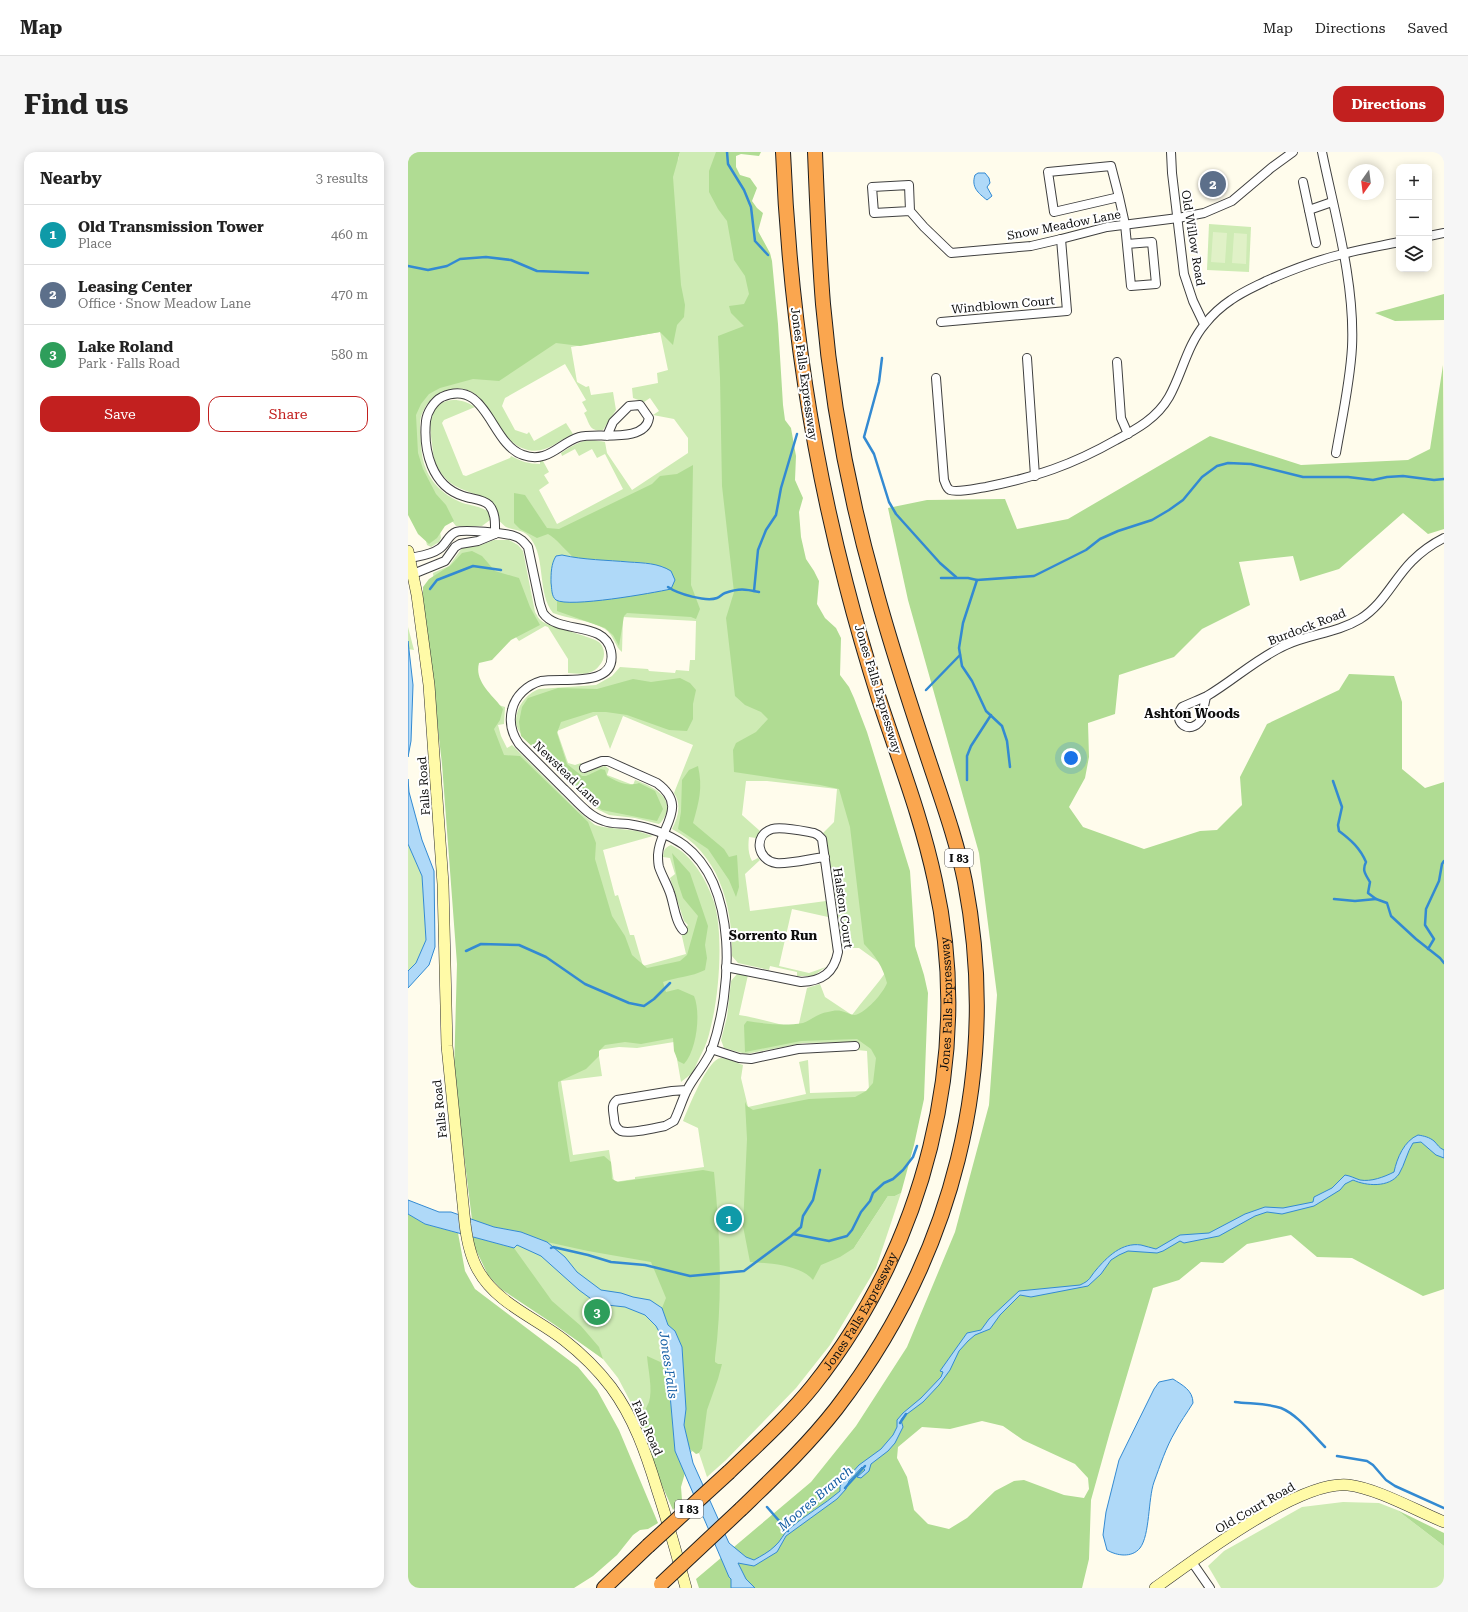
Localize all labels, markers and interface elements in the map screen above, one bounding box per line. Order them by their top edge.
text: Map [20,16,62,39]
text: Map [1263,20,1293,36]
text: Directions [1315,20,1385,36]
text: Saved [1407,20,1448,36]
button: Directions [1333,86,1444,122]
text: Find us [24,88,128,121]
north arrow [1348,164,1384,200]
map controls [1396,164,1432,272]
button: + [1396,164,1432,200]
text: Nearby [40,168,102,188]
pin: 2 [1200,169,1226,199]
text: 3 results [316,171,368,186]
street label: Old Willow Road [1179,189,1208,287]
button: − [1396,200,1432,236]
street label: Snow Meadow Lane [1006,207,1123,243]
text: Old Transmission Tower [78,218,264,236]
text: 1 [49,227,57,242]
text: 460 m [331,227,368,242]
text: Place [78,236,112,251]
button: layers [1396,236,1432,272]
text: Leasing Center [78,278,192,296]
text: 2 [49,287,57,302]
text: 470 m [331,287,368,302]
street label: Windblown Court [951,293,1056,316]
text: Office · Snow Meadow Lane [78,296,251,311]
street label: Jones Falls Expressway [788,306,820,442]
text: Lake Roland [78,338,173,356]
text: 3 [49,347,57,362]
text: 580 m [331,347,368,362]
text: Park · Falls Road [78,356,180,371]
button: Save [40,396,200,432]
button: Share [208,396,368,432]
street label: Burdock Road [1266,606,1348,648]
street label: Jones Falls Expressway [852,623,905,756]
district label: Ashton Woods [1144,706,1240,721]
street label: Newstead Lane [531,738,604,810]
your location [1061,748,1081,768]
street label: Falls Road [415,756,433,816]
road number: I 83 [945,849,973,867]
street label: Halston Court [830,867,856,950]
district label: Sorrento Run [729,928,818,943]
street label: Jones Falls Expressway [937,935,955,1072]
street label: Falls Road [430,1079,450,1139]
pin: 1 [716,1204,742,1234]
street label: Jones Falls Expressway [820,1249,900,1373]
pin: 3 [584,1297,610,1327]
water label: Jones Falls [656,1329,681,1400]
street label: Falls Road [629,1398,665,1458]
water label: Moores Branch [774,1463,856,1535]
street label: Old Court Road [1213,1479,1298,1536]
road number: I 83 [675,1500,703,1518]

